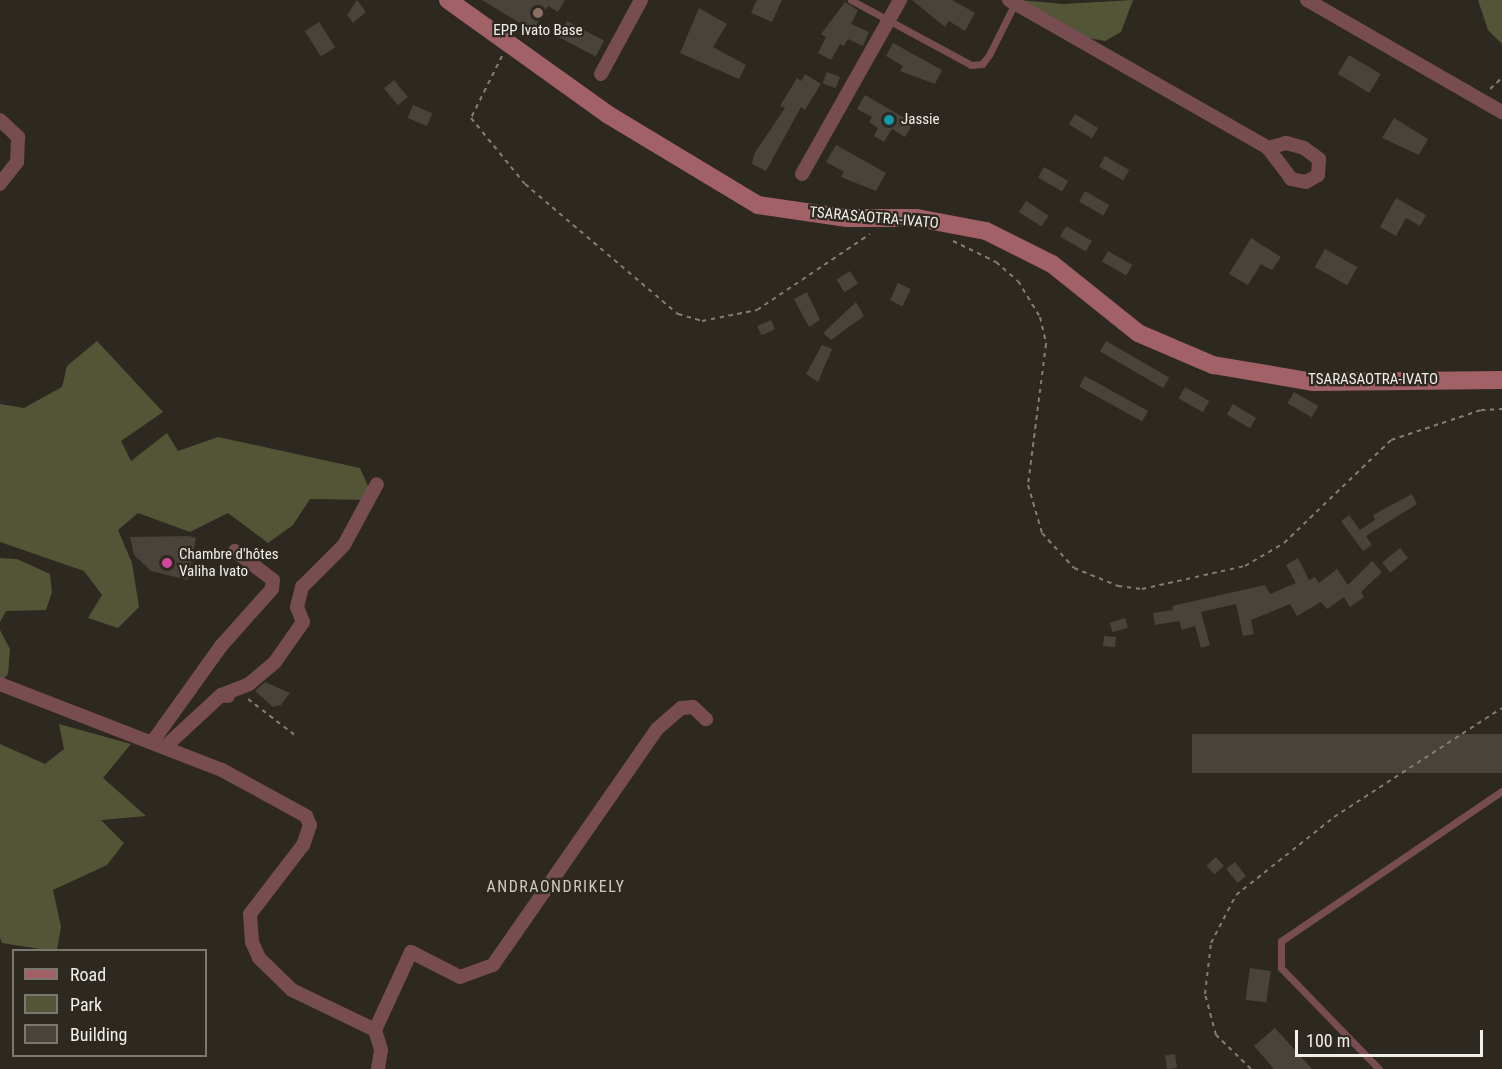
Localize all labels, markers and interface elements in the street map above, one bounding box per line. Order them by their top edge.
marker: EPP Ivato Base [531,6,545,20]
place label: EPP Ivato Base [493,22,583,40]
place label: Jassie [901,111,940,129]
marker: Jassie [882,113,896,127]
street label: TSARASAOTRA-IVATO [808,203,940,233]
street label: TSARASAOTRA-IVATO [1308,371,1438,389]
place label: Chambre d'hôtes Valiha Ivato [179,545,279,580]
marker: Chambre d'hôtes Valiha Ivato [160,556,174,570]
district label: ANDRAONDRIKELY [487,877,625,897]
legend [12,949,207,1057]
text: Road [70,964,106,985]
text: Park [70,994,102,1015]
scale bar [1298,1018,1486,1056]
text: Building [70,1024,127,1045]
text: 100 m [1306,1030,1350,1051]

